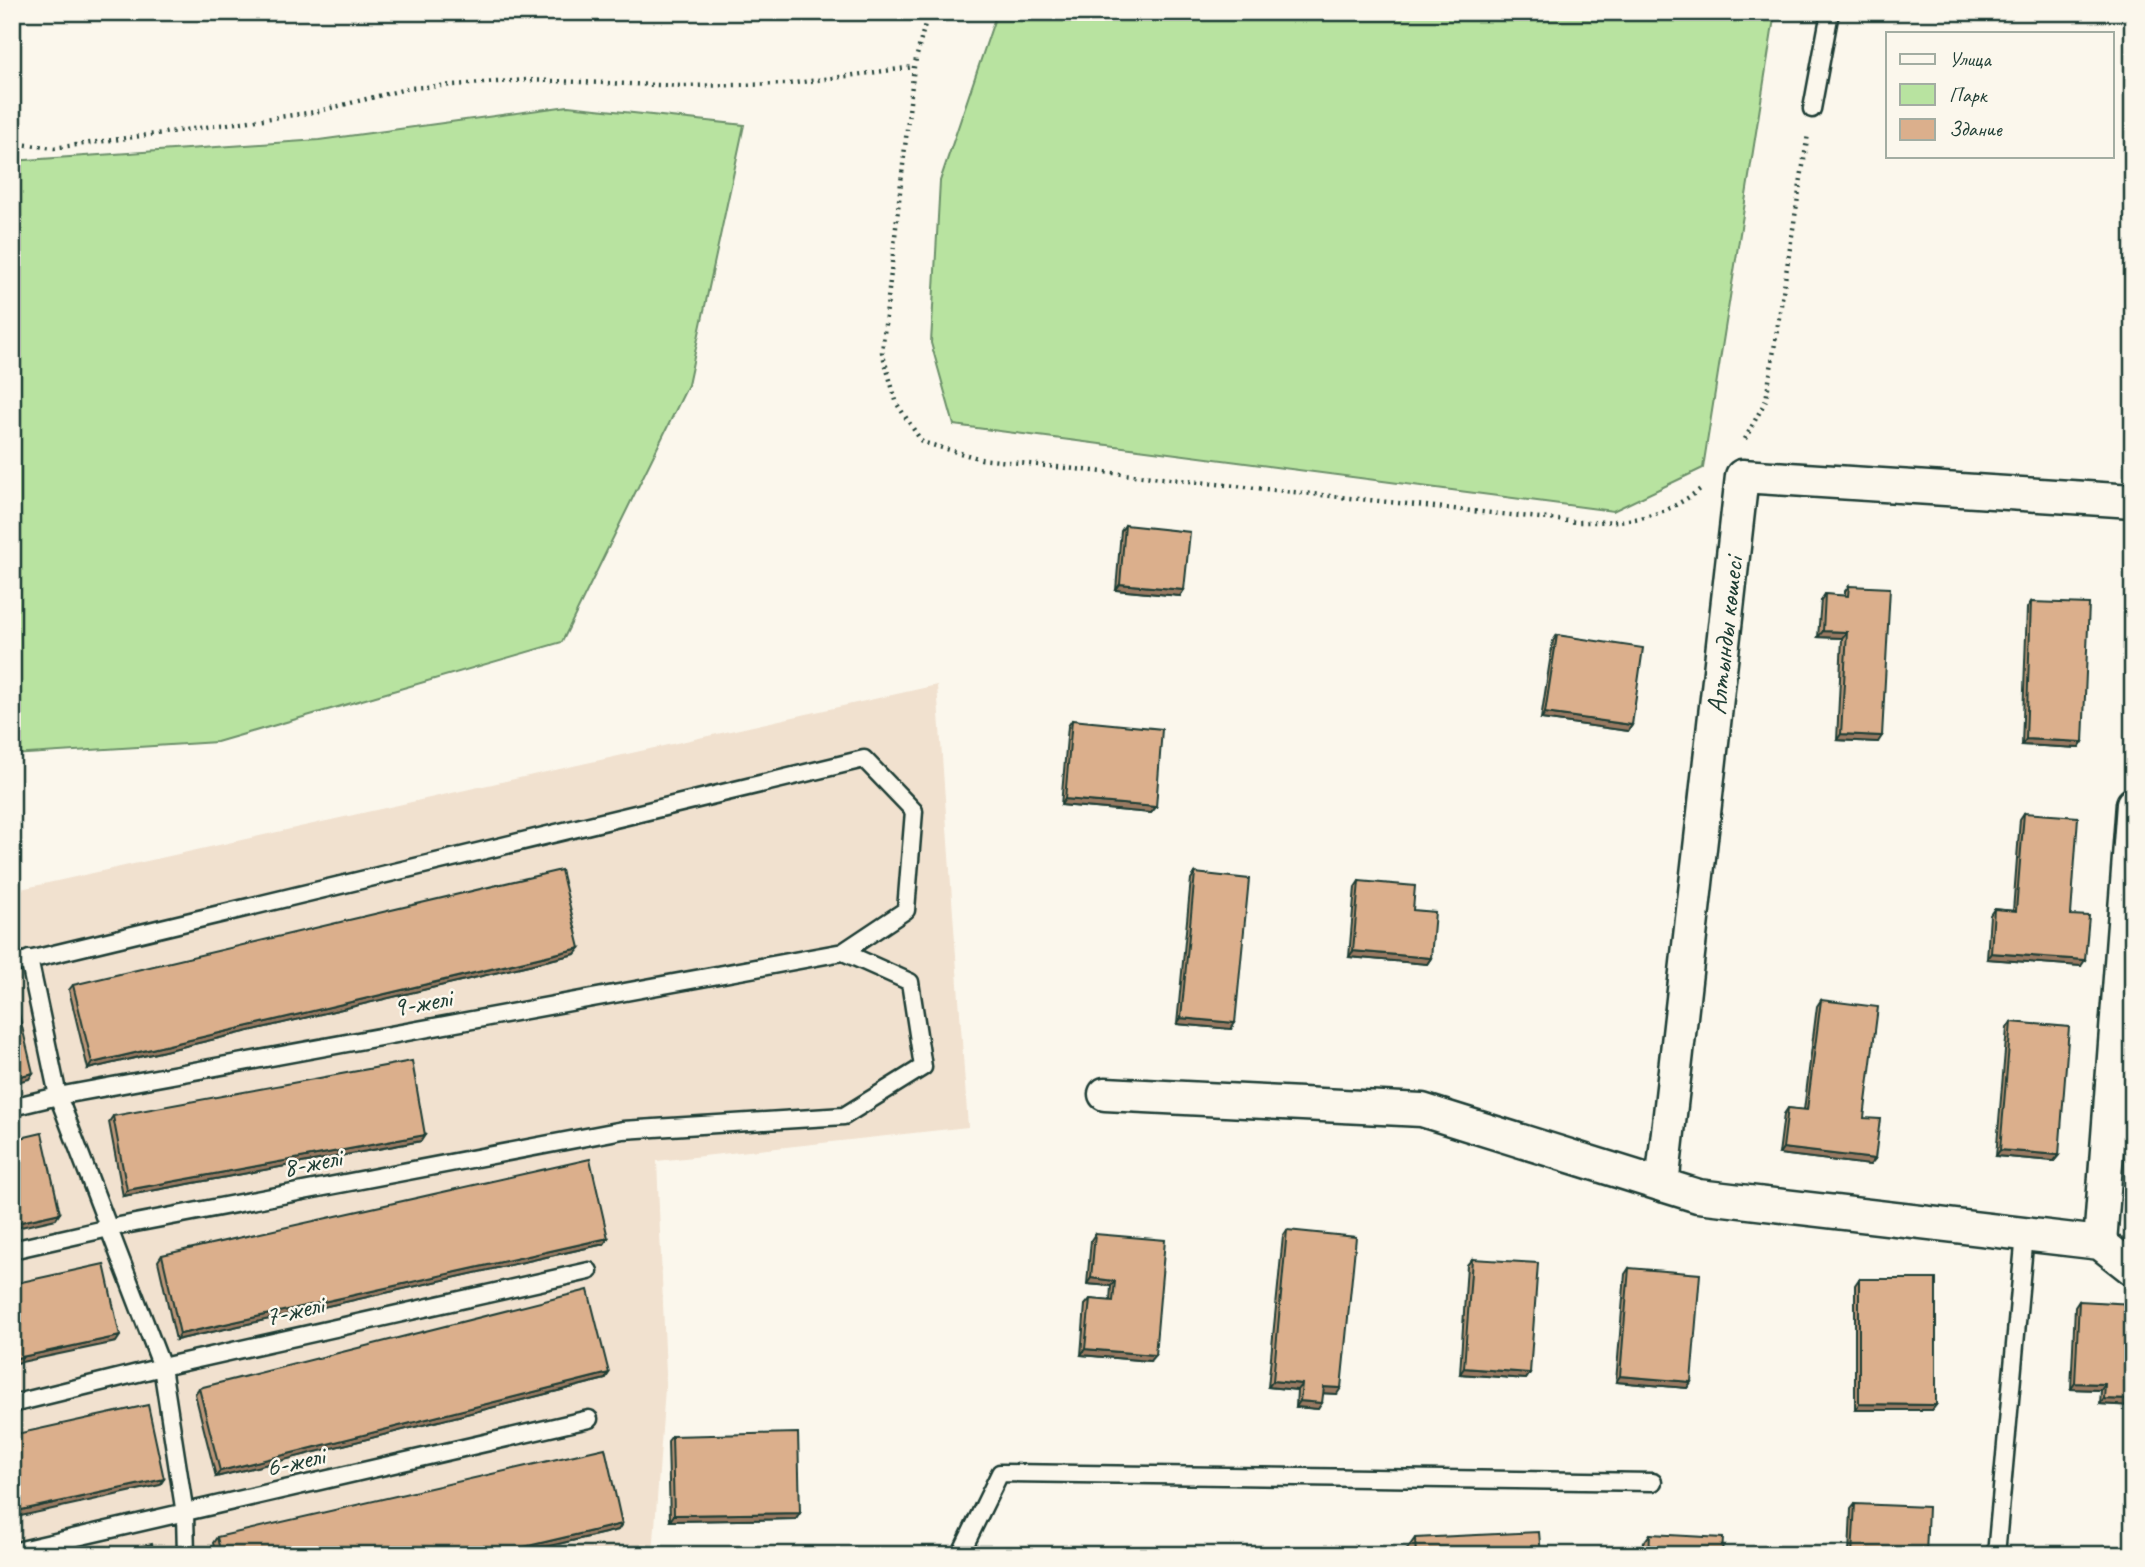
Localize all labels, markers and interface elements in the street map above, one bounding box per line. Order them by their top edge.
legend [1886,32,2114,158]
text: Улица [1949,46,1992,72]
text: Парк [1949,82,1989,108]
text: Здание [1949,116,2003,142]
street label: Алтынды көшесі [1698,551,1751,716]
street label: 9-желі [390,979,458,1024]
street label: 8-желі [280,1138,348,1185]
street label: 7-желі [261,1285,331,1334]
street label: 6-желі [262,1436,332,1485]

